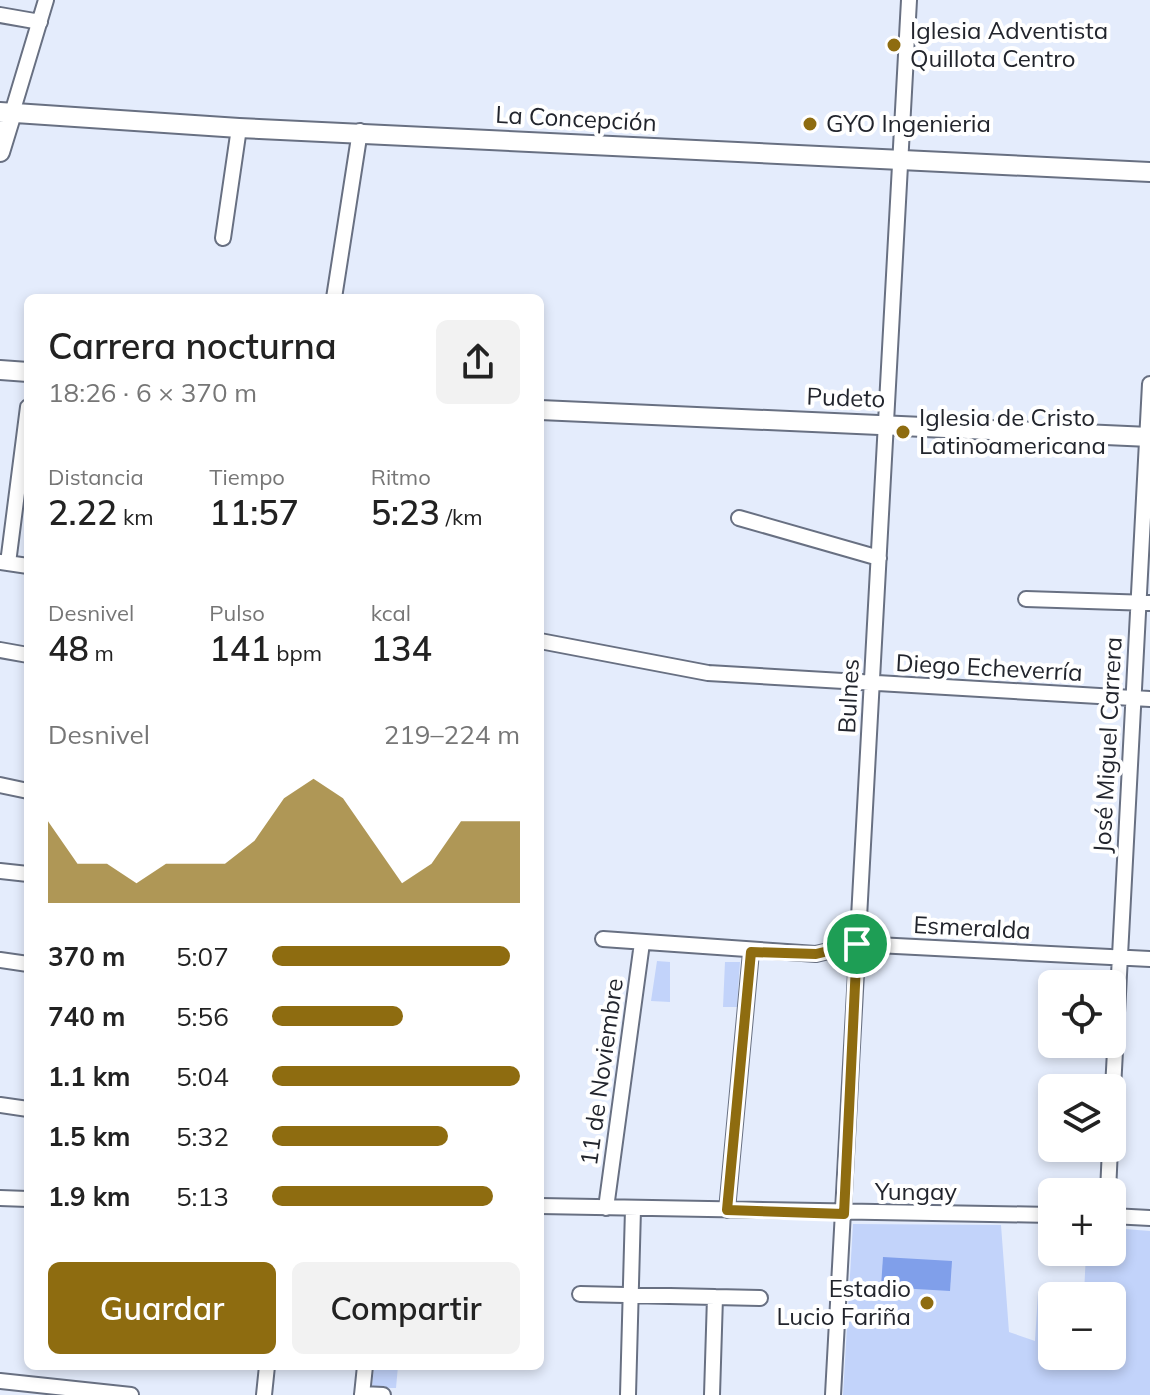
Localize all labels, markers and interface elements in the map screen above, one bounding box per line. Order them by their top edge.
place label: Iglesia Adventista Quillota Centro [910,15,1108,73]
marker: Iglesia Adventista Quillota Centro [885,36,903,54]
street label: La Concepción [495,99,658,137]
place label: GYO Ingenieria [826,108,991,138]
marker: GYO Ingenieria [801,115,819,133]
button: share [436,320,520,404]
text: Carrera nocturna [48,323,337,368]
text: 18:26 · 6 × 370 m [48,376,257,409]
street label: Pudeto [806,381,886,413]
place label: Iglesia de Cristo Latinoamericana [919,402,1106,460]
marker: Iglesia de Cristo Latinoamericana [894,423,912,441]
text: Distancia [48,463,144,491]
text: Tiempo [209,463,285,491]
text: Ritmo [371,463,431,491]
text: 2.22 [48,491,117,534]
text: 11:57 [209,491,299,534]
text: 5:23 [371,491,440,534]
text: km [117,503,154,531]
text: /km [440,503,483,531]
text: Desnivel [48,599,134,627]
text: Pulso [209,599,265,627]
text: kcal [371,599,411,627]
text: 48 [48,627,89,670]
text: 141 [209,627,271,670]
text: 134 [371,627,432,670]
street label: José Miguel Carrera [1086,636,1128,854]
text: m [89,639,114,667]
text: bpm [271,639,322,667]
street label: Diego Echeverría [895,647,1083,687]
street label: Bulnes [831,658,865,734]
text: Desnivel [48,718,150,751]
text: 219–224 m [384,718,520,751]
street label: Esmeralda [913,909,1031,945]
pin [823,910,891,978]
icon: arrive [835,922,879,966]
text: 370 m [48,940,125,973]
text: 5:07 [176,940,229,973]
map controls [1038,970,1126,1370]
button: locate [1038,970,1126,1058]
street label: 11 de Noviembre [573,976,629,1167]
text: 740 m [48,1000,125,1033]
text: 5:56 [176,1000,229,1033]
text: 1.1 km [48,1060,131,1093]
text: 5:04 [176,1060,229,1093]
button: layers [1038,1074,1126,1162]
text: 1.5 km [48,1120,131,1153]
text: 5:32 [176,1120,229,1153]
street label: Yungay [874,1176,957,1206]
button: + [1038,1178,1126,1266]
text: 1.9 km [48,1180,131,1213]
text: 5:13 [176,1180,229,1213]
button: Guardar [48,1262,276,1354]
button: Compartir [292,1262,520,1354]
place label: Estadio Lucio Fariña [776,1273,911,1331]
button: − [1038,1282,1126,1370]
marker: Estadio Lucio Fariña [918,1294,936,1312]

